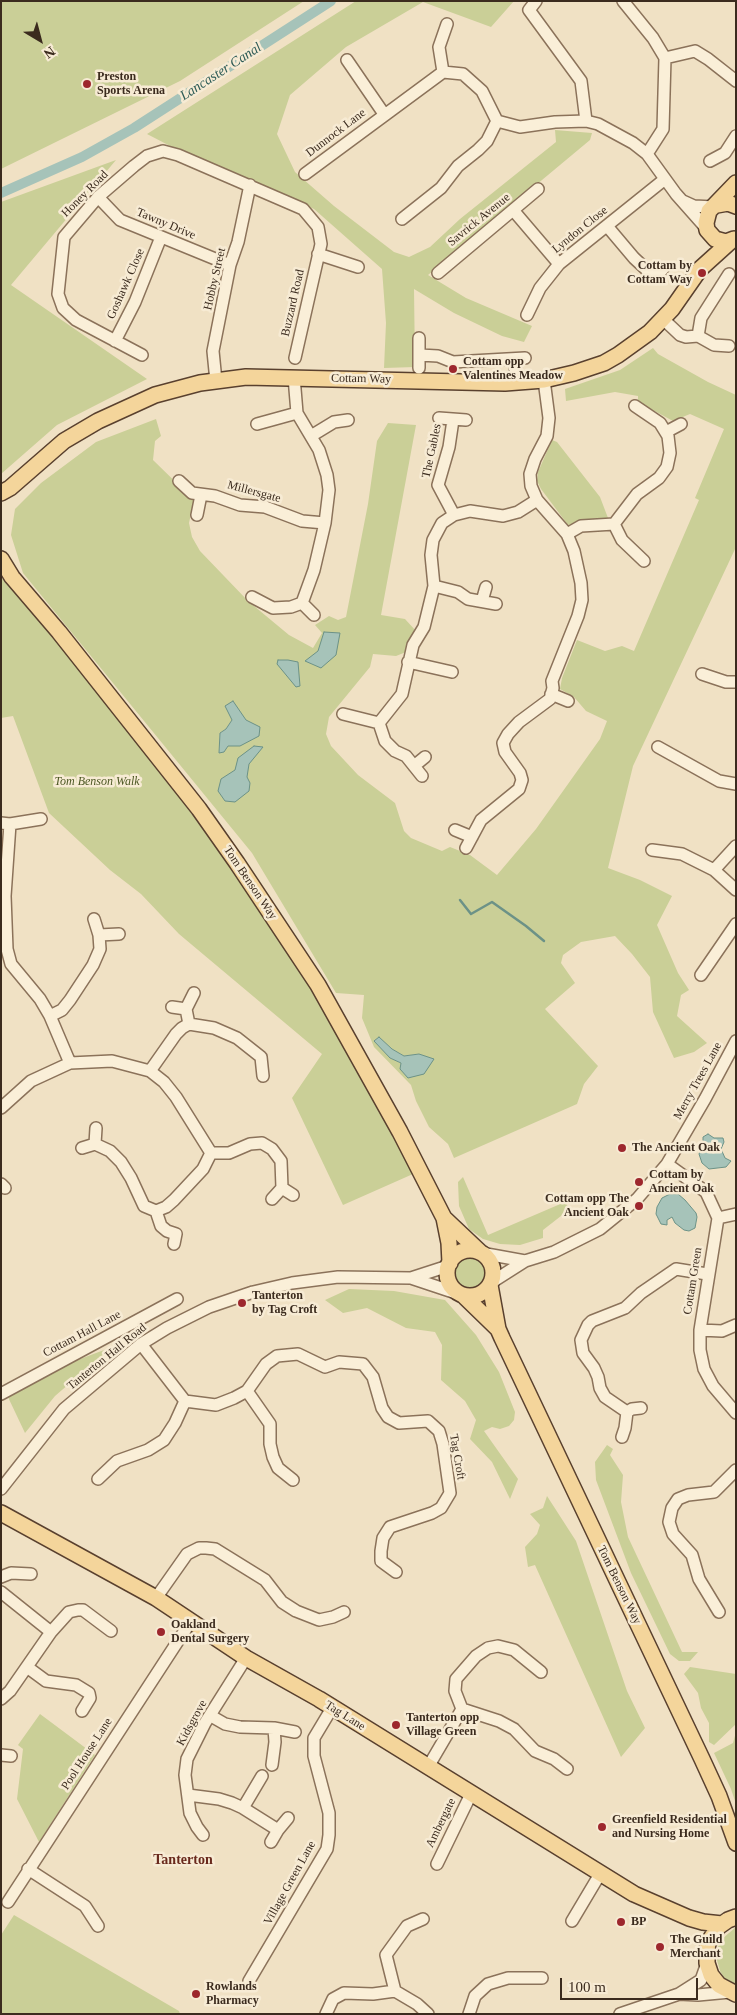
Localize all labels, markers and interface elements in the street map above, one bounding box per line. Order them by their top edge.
north arrow [15,15,65,65]
water label: Lancaster Canal [177,39,265,105]
text: N [41,43,58,61]
place label: Preston Sports Arena [97,70,165,98]
marker: Preston Sports Arena [81,78,93,90]
street label: Dunnock Lane [303,106,369,160]
street label: Honey Road [59,168,111,220]
street label: Savrick Avenue [445,190,513,250]
street label: Lyndon Close [549,203,611,257]
street label: Tawny Drive [134,205,198,243]
street label: Hobby Street [201,246,229,312]
street label: Goshawk Close [104,247,148,321]
place label: Cottam by Cottam Way [627,259,692,287]
marker: Cottam by Cottam Way [696,267,708,279]
street label: Buzzard Road [278,268,308,338]
place label: Cottam opp Valentines Meadow [463,355,563,383]
marker: Cottam opp Valentines Meadow [447,363,459,375]
street label: Cottam Way [331,371,391,387]
street label: The Gables [419,423,445,479]
street label: Millersgate [226,478,282,506]
park label: Tom Benson Walk [54,775,140,789]
street label: Tom Benson Way [220,844,280,922]
street label: Merry Trees Lane [671,1040,725,1122]
place label: The Ancient Oak [632,1141,720,1155]
marker: The Ancient Oak [616,1142,628,1154]
place label: Cottam by Ancient Oak [649,1168,714,1196]
marker: Cottam by Ancient Oak [633,1176,645,1188]
place label: Cottam opp The Ancient Oak [545,1192,629,1220]
marker: Cottam opp The Ancient Oak [633,1200,645,1212]
street label: Cottam Green [681,1246,705,1316]
place label: Tanterton by Tag Croft [252,1289,317,1317]
marker: Tanterton by Tag Croft [236,1297,248,1309]
street label: Cottam Hall Lane [41,1307,123,1361]
street label: Tanterton Hall Road [64,1321,150,1393]
street label: Tag Croft [446,1433,468,1481]
street label: Tom Benson Way [594,1543,644,1627]
place label: Oakland Dental Surgery [171,1618,249,1646]
marker: Oakland Dental Surgery [155,1626,167,1638]
street label: Kidsgrove [174,1698,210,1748]
street label: Tag Lane [322,1698,368,1734]
place label: Tanterton opp Village Green [406,1711,479,1739]
street label: Pool House Lane [58,1715,116,1793]
marker: Tanterton opp Village Green [390,1719,402,1731]
street label: Ambergate [423,1796,459,1850]
place label: Greenfield Residential and Nursing Home [612,1813,727,1841]
marker: Greenfield Residential and Nursing Home [596,1821,608,1833]
street label: Village Green Lane [261,1838,319,1928]
district label: Tanterton [153,1852,213,1868]
place label: BP [631,1915,646,1929]
marker: BP [615,1916,627,1928]
place label: The Guild Merchant [670,1933,722,1961]
marker: The Guild Merchant [654,1941,666,1953]
scale bar [562,1968,700,2000]
text: 100 m [568,1979,606,1995]
place label: Rowlands Pharmacy [206,1980,259,2008]
marker: Rowlands Pharmacy [190,1988,202,2000]

